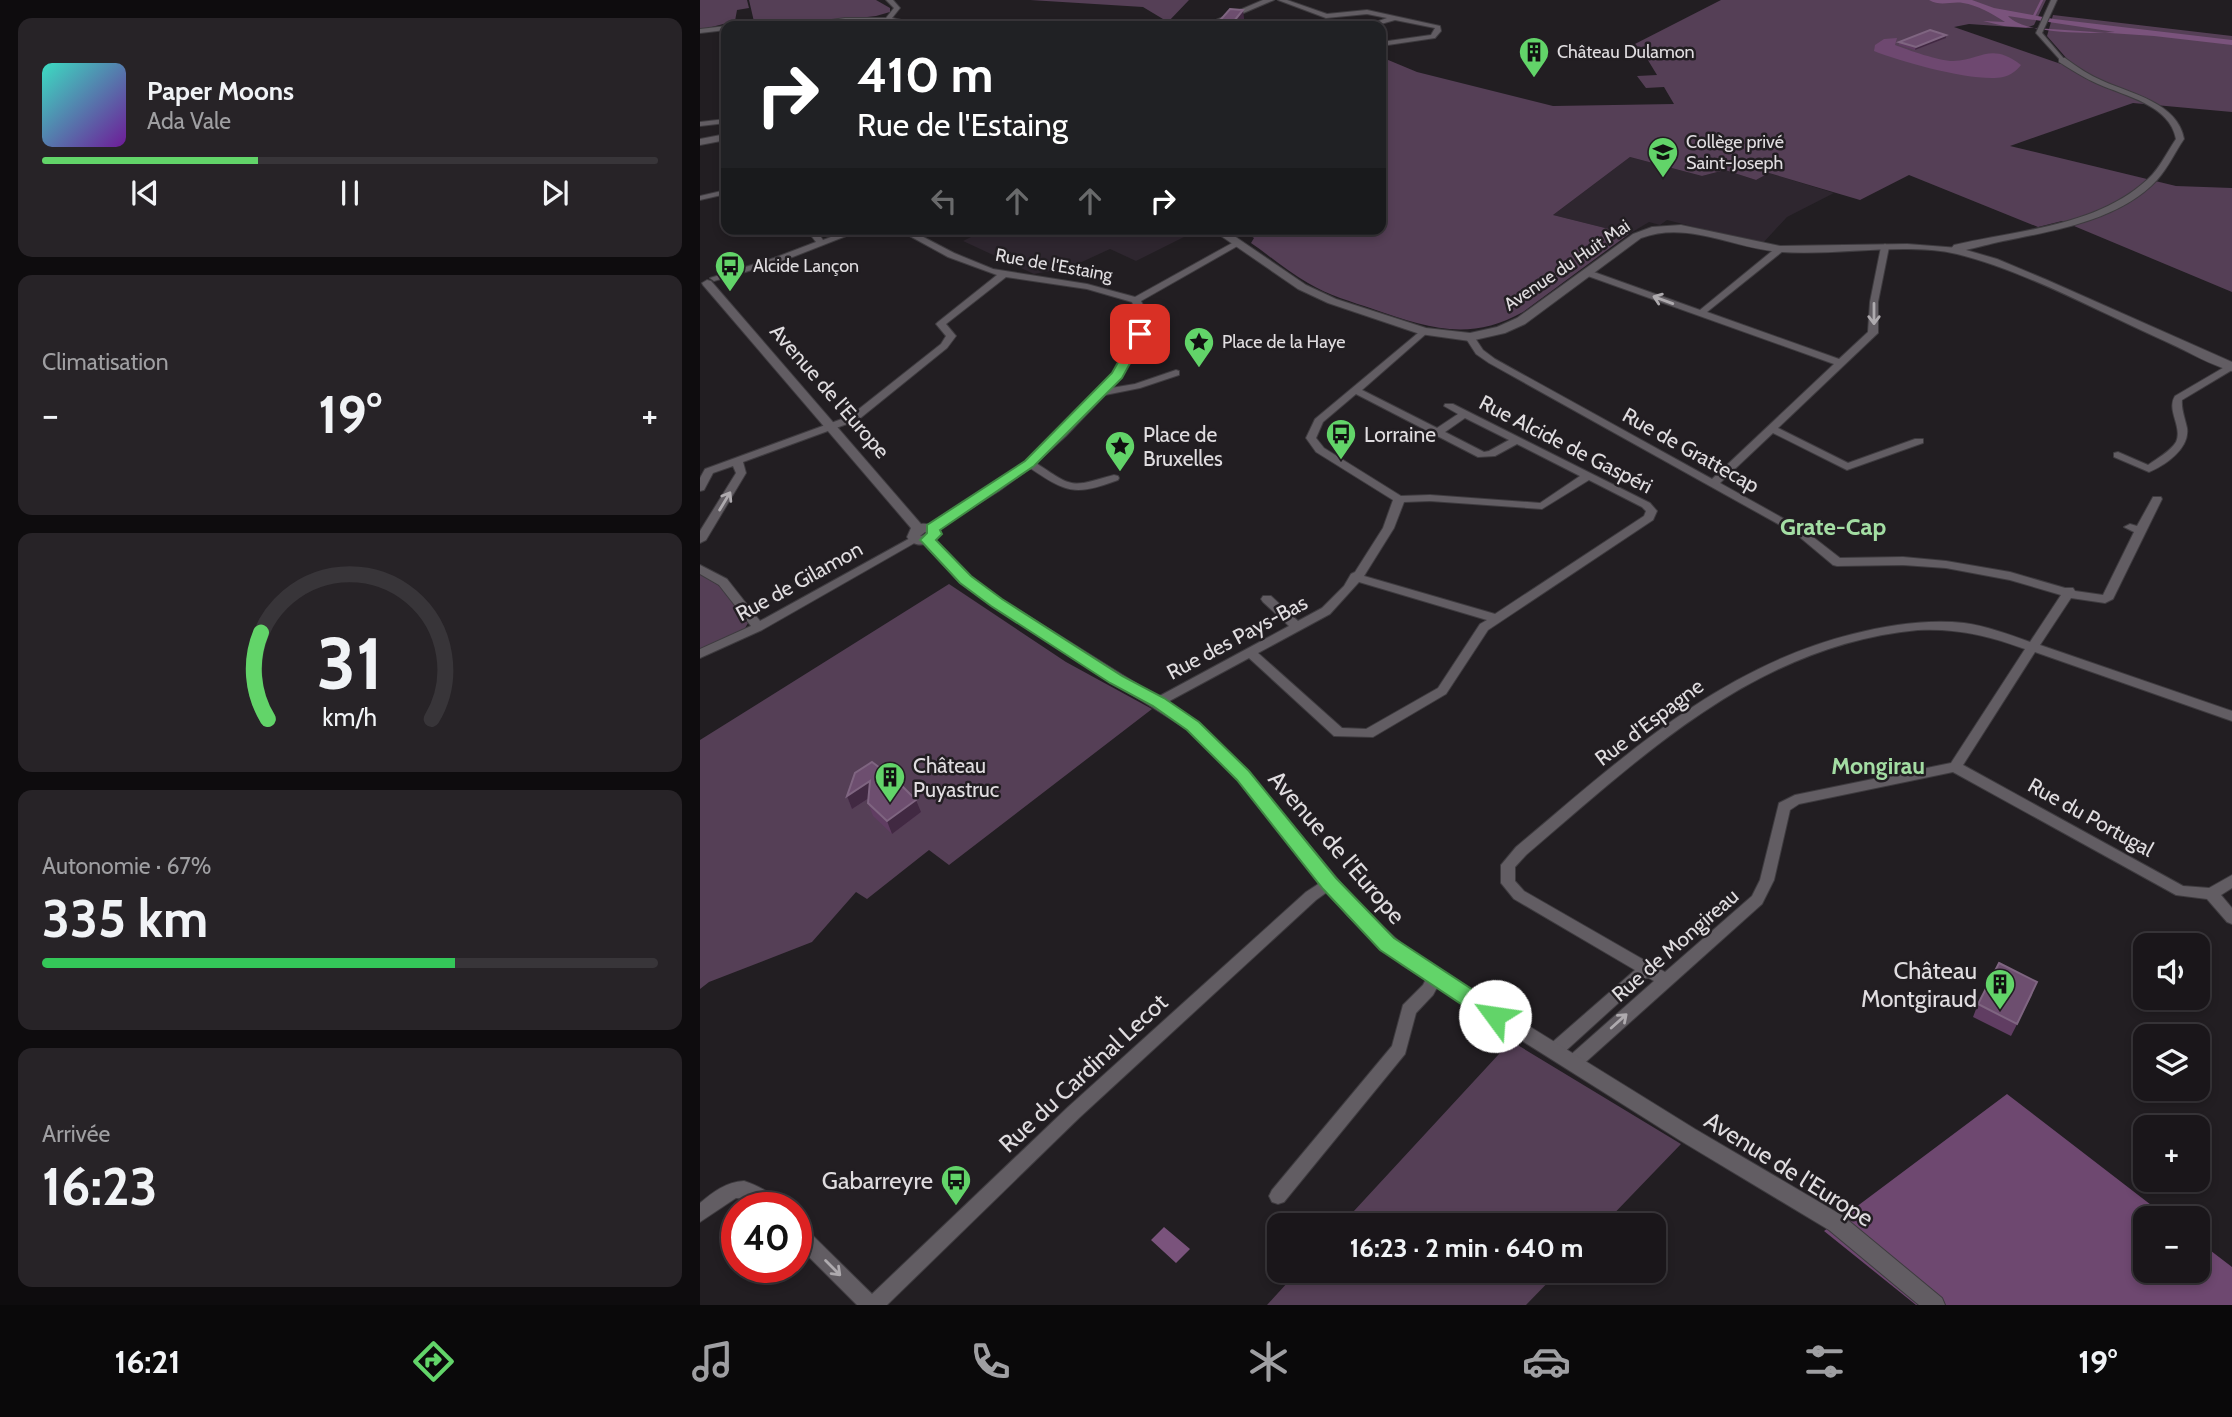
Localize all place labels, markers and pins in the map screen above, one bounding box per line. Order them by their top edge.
building icon: Château Dulamon [1517,35,1551,79]
place label: Château Dulamon [1557,41,1695,63]
place label: Collège privé Saint-Joseph [1686,131,1784,174]
school or university icon: Collège privé Saint-Joseph [1646,135,1680,179]
bus stop icon: Alcide Lançon [713,249,747,293]
place label: Alcide Lançon [753,255,859,277]
pin [1110,304,1170,364]
place icon: Place de la Haye [1182,325,1216,369]
place label: Place de la Haye [1222,331,1346,353]
bus stop icon: Lorraine [1324,417,1358,461]
place label: Place de Bruxelles [1143,422,1223,471]
place label: Lorraine [1364,422,1436,447]
place icon: Place de Bruxelles [1103,429,1137,473]
place label: Château Puyastruc [913,753,999,802]
building icon: Château Puyastruc [873,760,907,804]
place label: Château Montgiraud [1861,956,1977,1013]
building icon: Château Montgiraud [1983,967,2017,1011]
bus stop icon: Gabarreyre [939,1163,973,1207]
place label: Gabarreyre [822,1166,933,1195]

